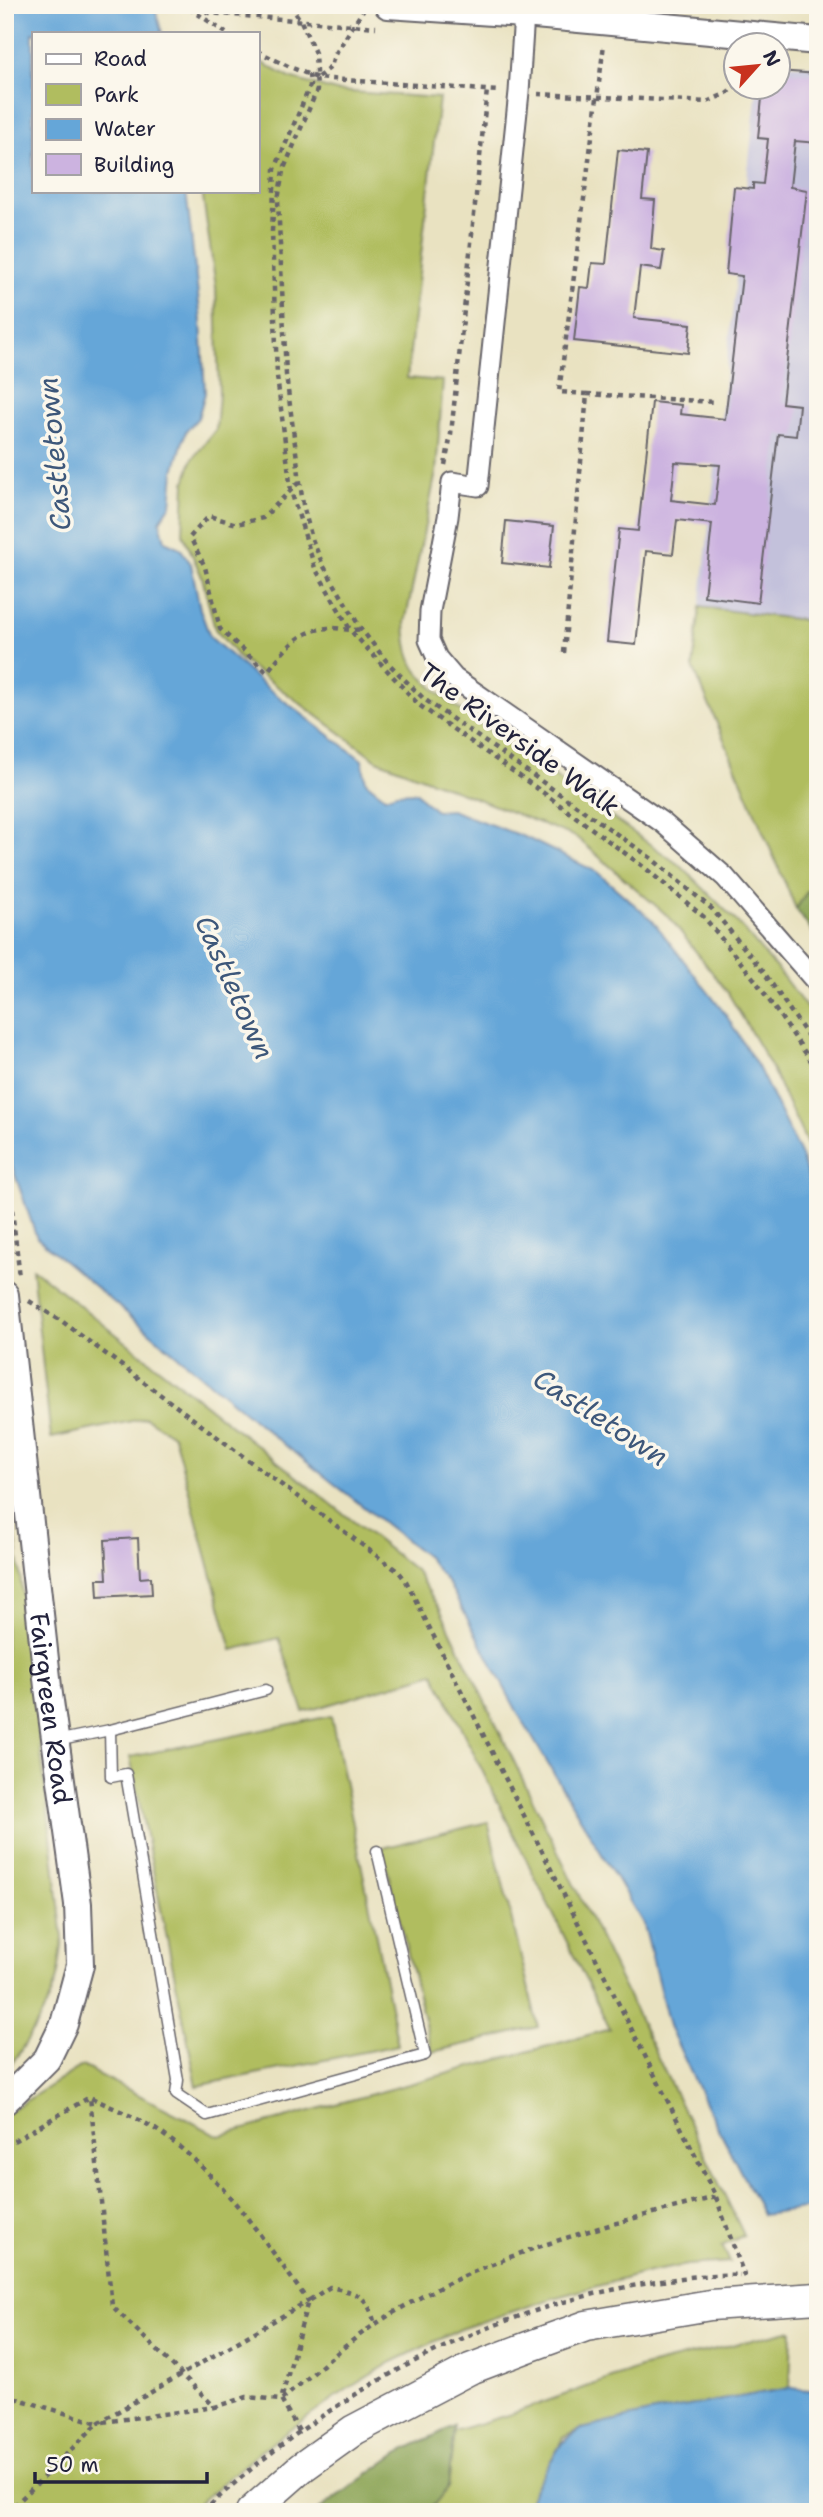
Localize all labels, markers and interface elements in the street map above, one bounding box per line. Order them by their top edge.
legend [32,32,259,192]
north arrow [722,32,792,102]
text: Road [94,45,147,73]
text: N [757,46,786,71]
text: Park [94,81,139,109]
text: Water [94,115,156,143]
text: Building [94,151,174,179]
water label: Castletown [28,376,80,532]
street label: The Riverside Walk [412,654,628,824]
water label: Castletown [186,909,284,1065]
water label: Castletown [526,1359,676,1475]
street label: Fairgreen Road [22,1611,82,1806]
scale bar [35,2440,206,2484]
text: 50 m [46,2451,99,2479]

